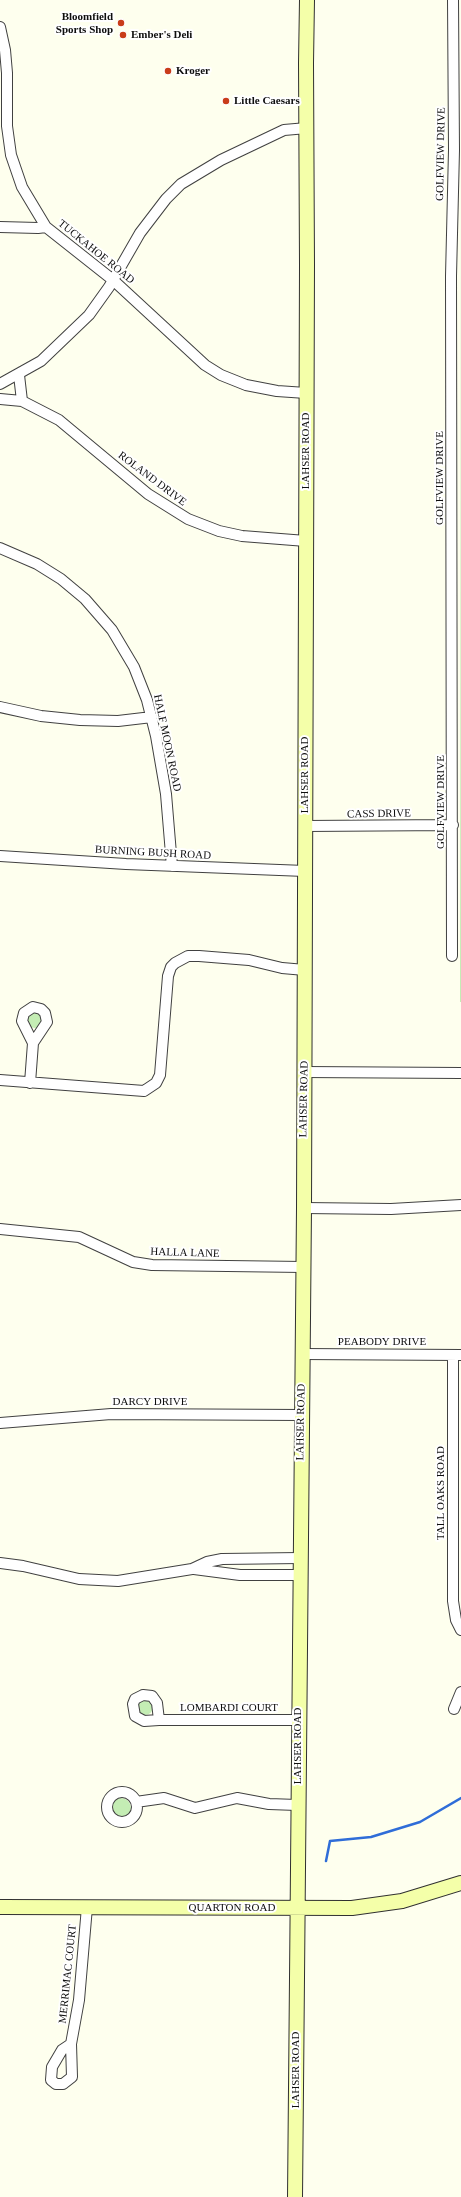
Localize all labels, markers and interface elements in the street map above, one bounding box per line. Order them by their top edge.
place label: Bloomfield Sports Shop [56,10,113,36]
marker: Bloomfield Sports Shop [116,18,126,28]
place label: Ember's Deli [131,28,192,42]
marker: Ember's Deli [118,30,128,40]
place label: Kroger [176,64,210,78]
marker: Kroger [163,66,173,76]
place label: Little Caesars [234,94,300,108]
marker: Little Caesars [221,96,231,106]
street label: GOLFVIEW DRIVE [434,107,448,201]
street label: TUCKAHOE ROAD [55,217,137,287]
street label: LAHSER ROAD [299,413,313,489]
street label: GOLFVIEW DRIVE [433,431,447,525]
street label: ROLAND DRIVE [115,449,189,509]
street label: HALF MOON ROAD [150,693,184,793]
street label: LAHSER ROAD [298,737,312,813]
street label: GOLFVIEW DRIVE [434,755,448,849]
street label: CASS DRIVE [347,807,411,821]
street label: BURNING BUSH ROAD [95,843,211,863]
street label: LAHSER ROAD [297,1061,311,1137]
street label: HALLA LANE [150,1245,220,1261]
street label: PEABODY DRIVE [338,1335,426,1349]
street label: LAHSER ROAD [294,1384,308,1460]
street label: DARCY DRIVE [113,1395,187,1409]
street label: TALL OAKS ROAD [434,1446,448,1540]
street label: LOMBARDI COURT [180,1701,278,1715]
street label: LAHSER ROAD [291,1708,305,1784]
street label: QUARTON ROAD [189,1901,275,1915]
street label: MERRIMAC COURT [56,1924,80,2024]
street label: LAHSER ROAD [289,2032,303,2108]

